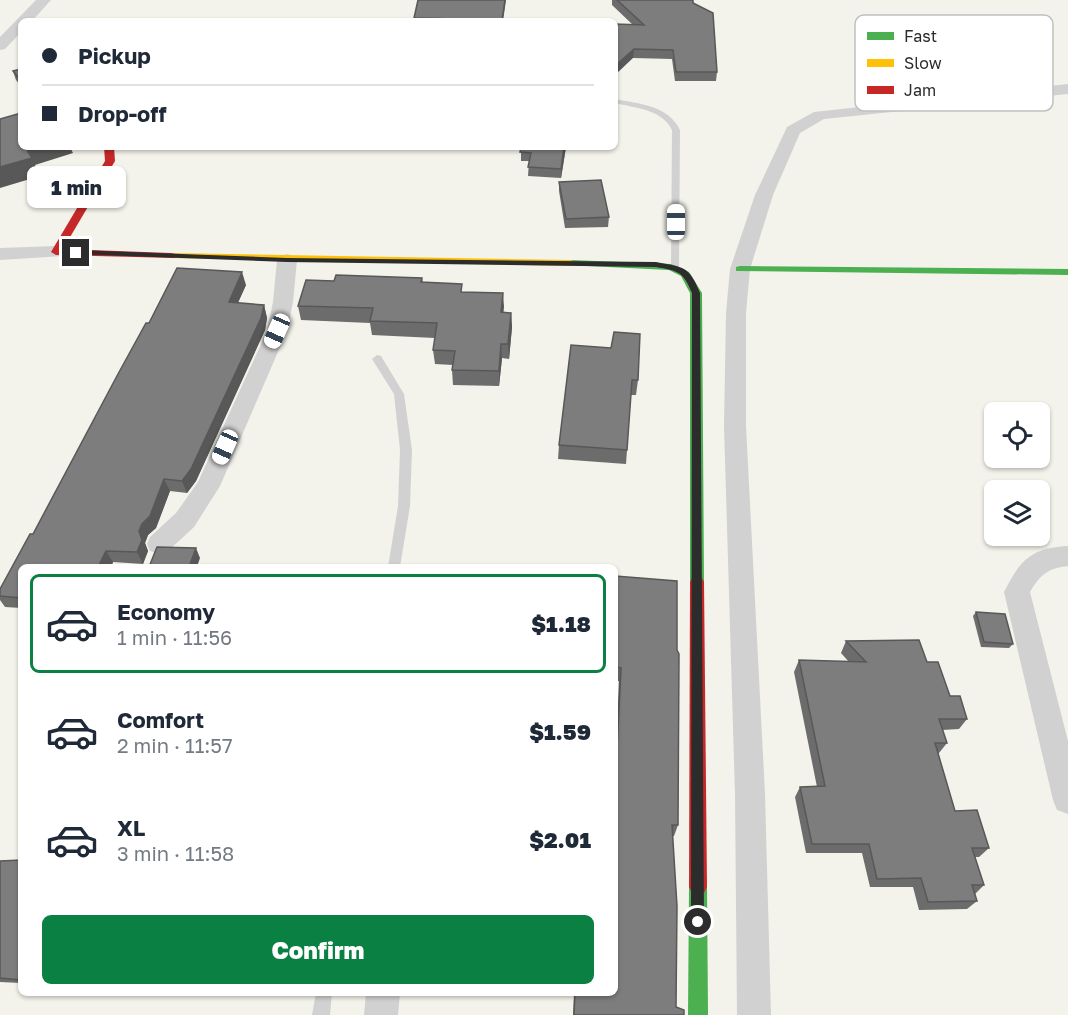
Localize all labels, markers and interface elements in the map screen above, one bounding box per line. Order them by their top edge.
legend [855,15,1053,111]
text: Fast [904,26,937,46]
text: Pickup [78,42,151,69]
text: Slow [904,53,942,73]
text: Jam [904,80,936,100]
text: Drop-off [78,100,167,127]
callout: 1 min [26,166,125,208]
text: 1 min [51,175,102,199]
car [667,204,685,240]
route end [62,239,89,266]
car [261,311,293,351]
map controls [984,402,1050,546]
button: locate [984,402,1050,468]
car [209,427,241,467]
button: layers [984,480,1050,546]
icon: car [45,597,99,651]
text: Economy [117,598,215,625]
text: $1.18 [531,610,591,637]
text: 1 min · 11:56 [117,625,232,649]
icon: car [45,705,99,759]
text: Comfort [117,706,204,733]
text: $1.59 [529,718,591,745]
text: 2 min · 11:57 [117,733,233,757]
icon: car [45,813,99,867]
text: XL [117,814,145,841]
text: $2.01 [529,826,591,853]
text: 3 min · 11:58 [117,841,234,865]
route start [684,908,711,935]
button: Confirm [42,915,594,984]

